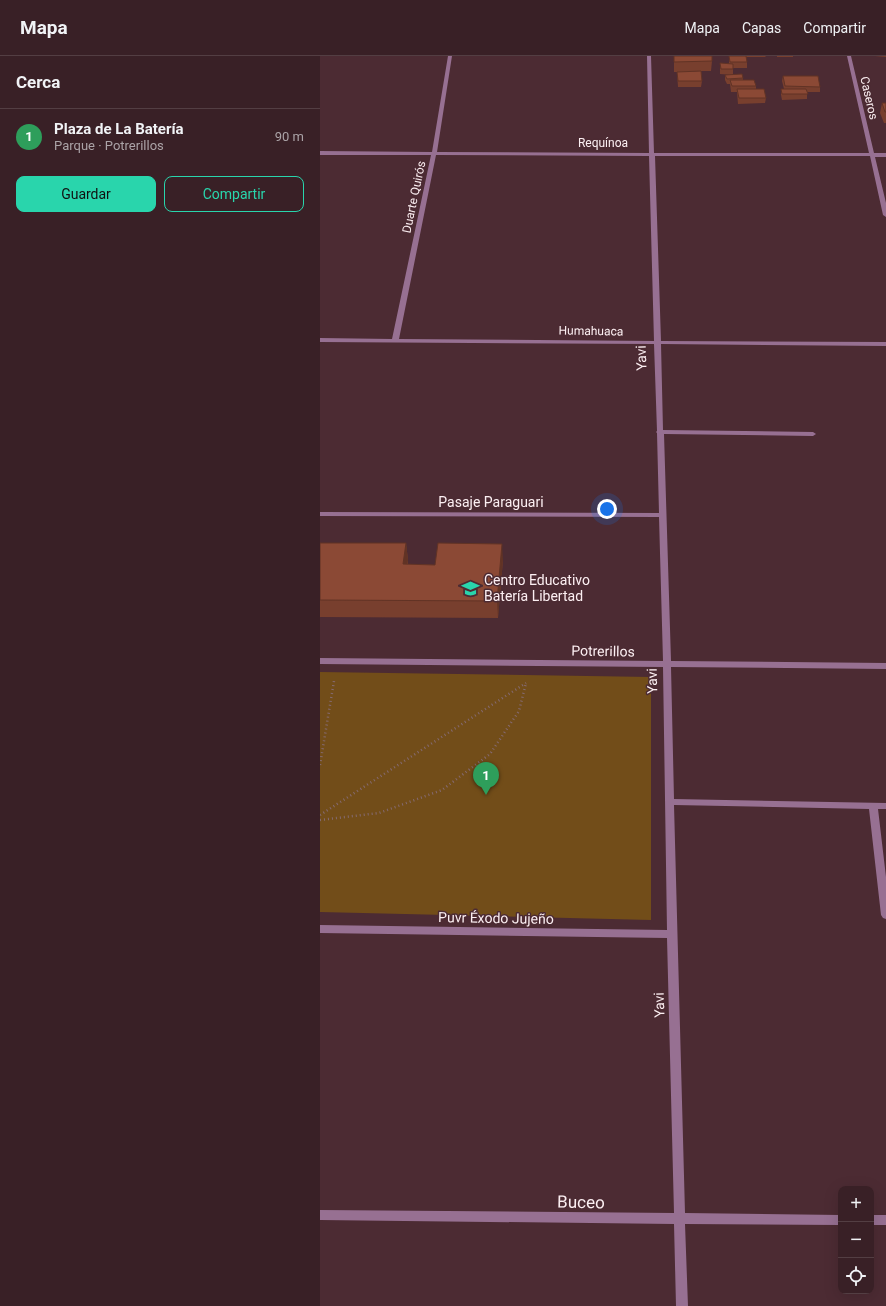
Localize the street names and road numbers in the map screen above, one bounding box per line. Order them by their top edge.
street label: Caseros [857,75,881,121]
street label: Requínoa [578,136,628,150]
street label: Duarte Quirós [400,160,428,234]
street label: Humahuaca [558,323,624,339]
street label: Yavi [633,345,649,371]
street label: Pasaje Paraguari [438,494,544,510]
street label: Potrerillos [571,642,635,660]
street label: Yavi [644,668,660,694]
street label: Puvr Éxodo Jujeño [438,908,554,927]
street label: Yavi [651,992,667,1018]
street label: Buceo [557,1192,605,1212]

